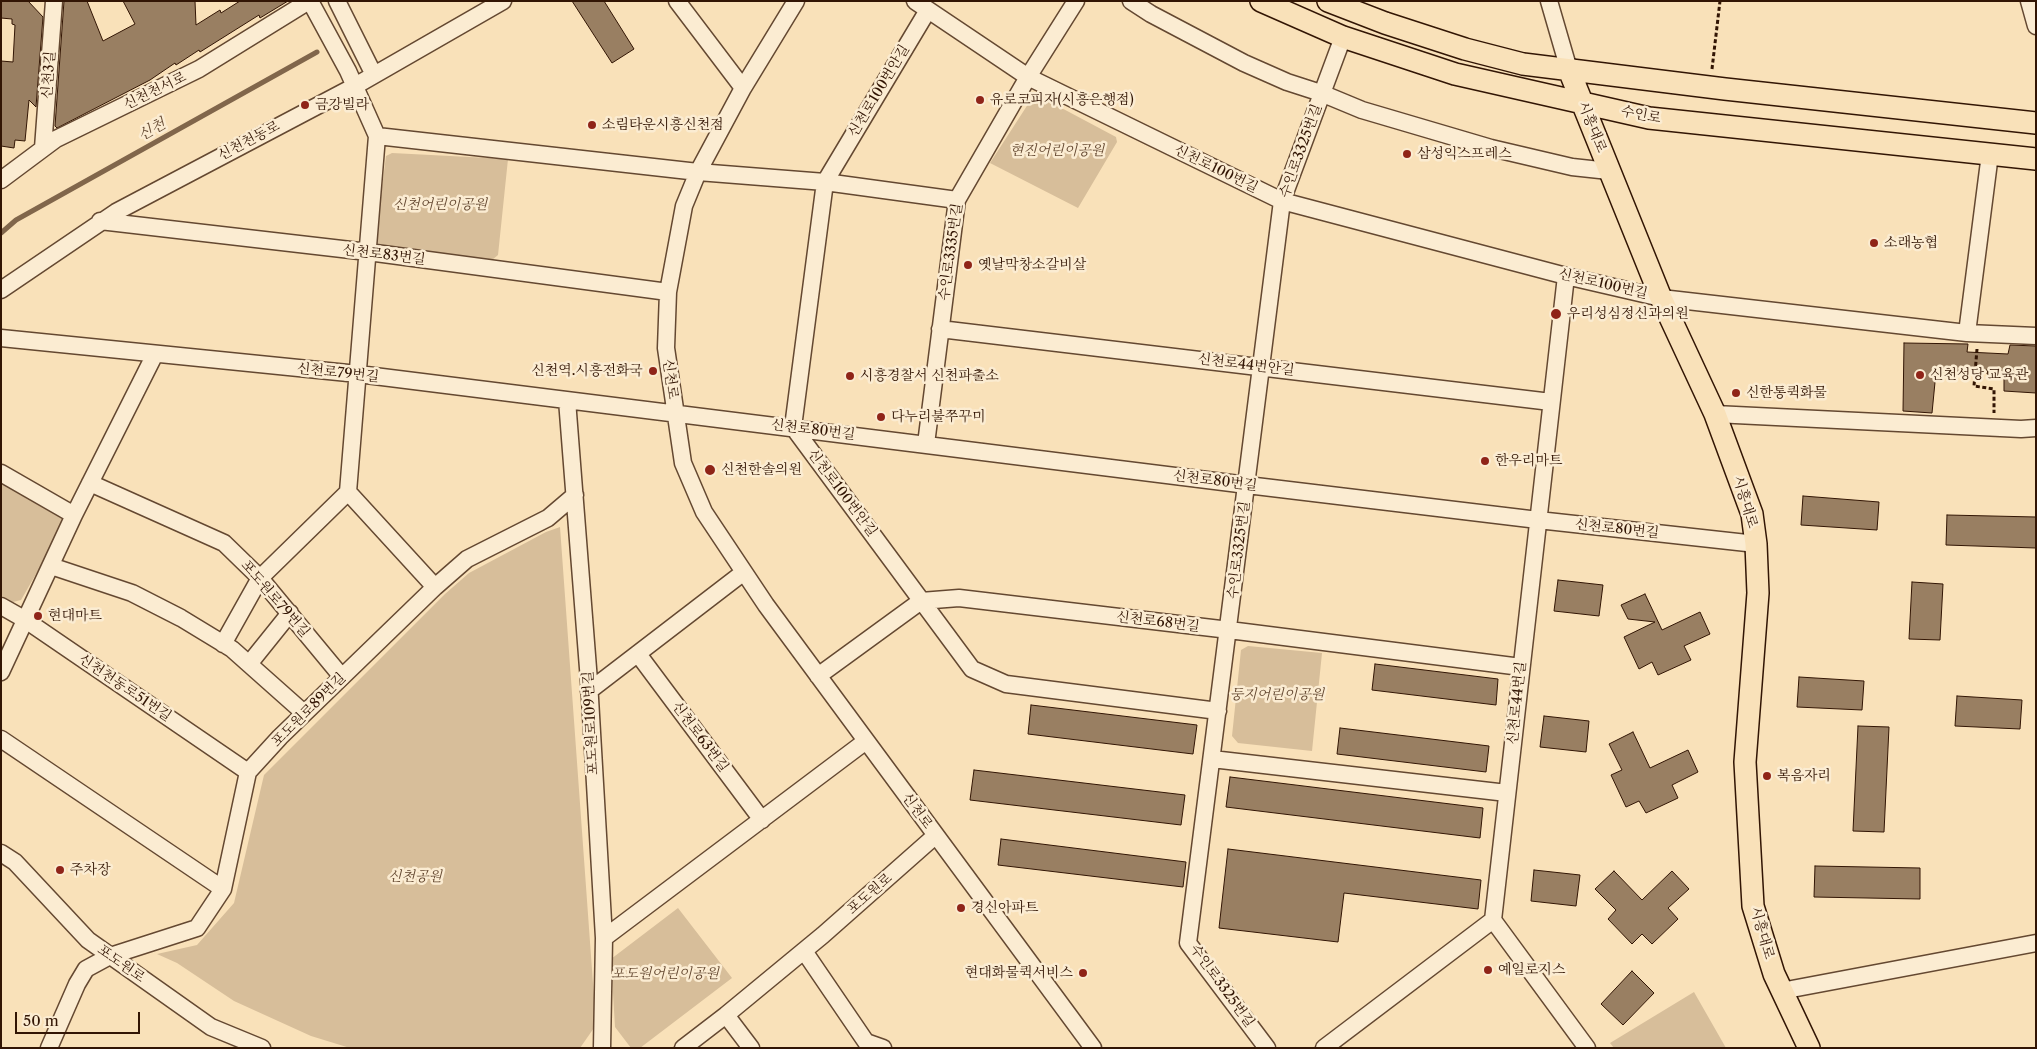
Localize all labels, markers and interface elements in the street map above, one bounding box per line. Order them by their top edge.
street label: 신천로100번안길 [845,42,913,140]
street label: 신천3길 [39,50,59,100]
street label: 신천천서로 [121,69,189,113]
place label: 유로코피자(시흥은행점) [990,92,1134,108]
marker: 유로코피자(시흥은행점) [974,94,986,106]
place label: 금강빌라 [315,97,369,113]
marker: 금강빌라 [299,99,311,111]
street label: 시흥대로 [1574,99,1610,155]
street label: 수인로3325번길 [1276,102,1326,200]
street label: 수인로 [1619,103,1663,127]
water label: 신천 [135,115,169,145]
place label: 소림타운시흥신천점 [602,117,724,133]
street label: 신천천동로 [215,118,283,164]
marker: 소림타운시흥신천점 [586,119,598,131]
street label: 신천로100번길 [1171,141,1261,197]
park label: 현진어린이공원 [1010,143,1104,159]
place label: 삼성익스프레스 [1417,146,1512,162]
marker: 삼성익스프레스 [1401,148,1413,160]
park label: 신천어린이공원 [393,197,487,213]
street label: 수인로3335번길 [936,202,966,302]
place label: 소래농협 [1884,235,1938,251]
marker: 소래농협 [1868,237,1880,249]
street label: 신천로83번길 [341,242,427,268]
place label: 옛날막창소갈비살 [978,257,1086,273]
marker: 옛날막창소갈비살 [962,259,974,271]
street label: 신천로100번길 [1557,266,1649,302]
place label: 우리성심정신과의원 [1567,306,1689,322]
marker: 우리성심정신과의원 [1549,307,1563,321]
street label: 신천로44번안길 [1197,351,1295,379]
street label: 신천로 [659,358,681,400]
street label: 신천로79번길 [296,360,380,386]
place label: 신천역.시흥전화국 [531,363,643,379]
marker: 신천역.시흥전화국 [647,365,659,377]
place label: 신천성당 교육관 [1930,367,2028,383]
place label: 시흥경찰서 신천파출소 [860,368,999,384]
marker: 신천성당 교육관 [1914,369,1926,381]
marker: 시흥경찰서 신천파출소 [844,370,856,382]
place label: 신한통퀵화물 [1746,385,1827,401]
marker: 신한통퀵화물 [1730,387,1742,399]
place label: 다누리불쭈꾸미 [891,409,986,425]
marker: 다누리불쭈꾸미 [875,411,887,423]
street label: 신천로80번길 [770,416,856,444]
street label: 신천로100번안길 [804,446,880,540]
place label: 한우리마트 [1495,453,1563,469]
marker: 한우리마트 [1479,455,1491,467]
place label: 신천한솔의원 [721,462,802,478]
marker: 신천한솔의원 [703,463,717,477]
street label: 신천로80번길 [1172,467,1258,495]
street label: 시흥대로 [1729,474,1761,530]
street label: 수인로3325번길 [1225,500,1253,600]
street label: 신천로80번길 [1574,516,1660,542]
street label: 포도원로79번길 [237,557,313,641]
place label: 현대마트 [48,608,102,624]
street label: 신천로68번길 [1115,609,1201,635]
marker: 현대마트 [32,610,44,622]
street label: 신천천동로51번길 [75,651,175,725]
street label: 신천로44번길 [1504,660,1530,746]
street label: 포도원로89번길 [269,670,349,750]
street label: 포도원로109번길 [580,671,602,775]
park label: 둥지어린이공원 [1230,687,1324,703]
street label: 신천로63번길 [668,699,732,775]
place label: 복음자리 [1777,768,1831,784]
marker: 복음자리 [1761,770,1773,782]
street label: 신천로 [898,790,936,832]
place label: 주차장 [70,862,111,878]
marker: 주차장 [54,864,66,876]
park label: 신천공원 [388,869,442,885]
street label: 포도원로 [844,870,896,918]
place label: 경신아파트 [971,900,1039,916]
marker: 경신아파트 [955,902,967,914]
street label: 시흥대로 [1746,905,1778,961]
street label: 수인로3325번길 [1186,941,1258,1031]
street label: 포도원로 [94,942,148,986]
place label: 예일로지스 [1498,962,1566,978]
marker: 예일로지스 [1482,964,1494,976]
place label: 현대화물퀵서비스 [965,965,1073,981]
park label: 포도원어린이공원 [611,966,719,982]
marker: 현대화물퀵서비스 [1077,967,1089,979]
scale bar [18,1002,142,1034]
text: 50 m [23,1011,59,1030]

